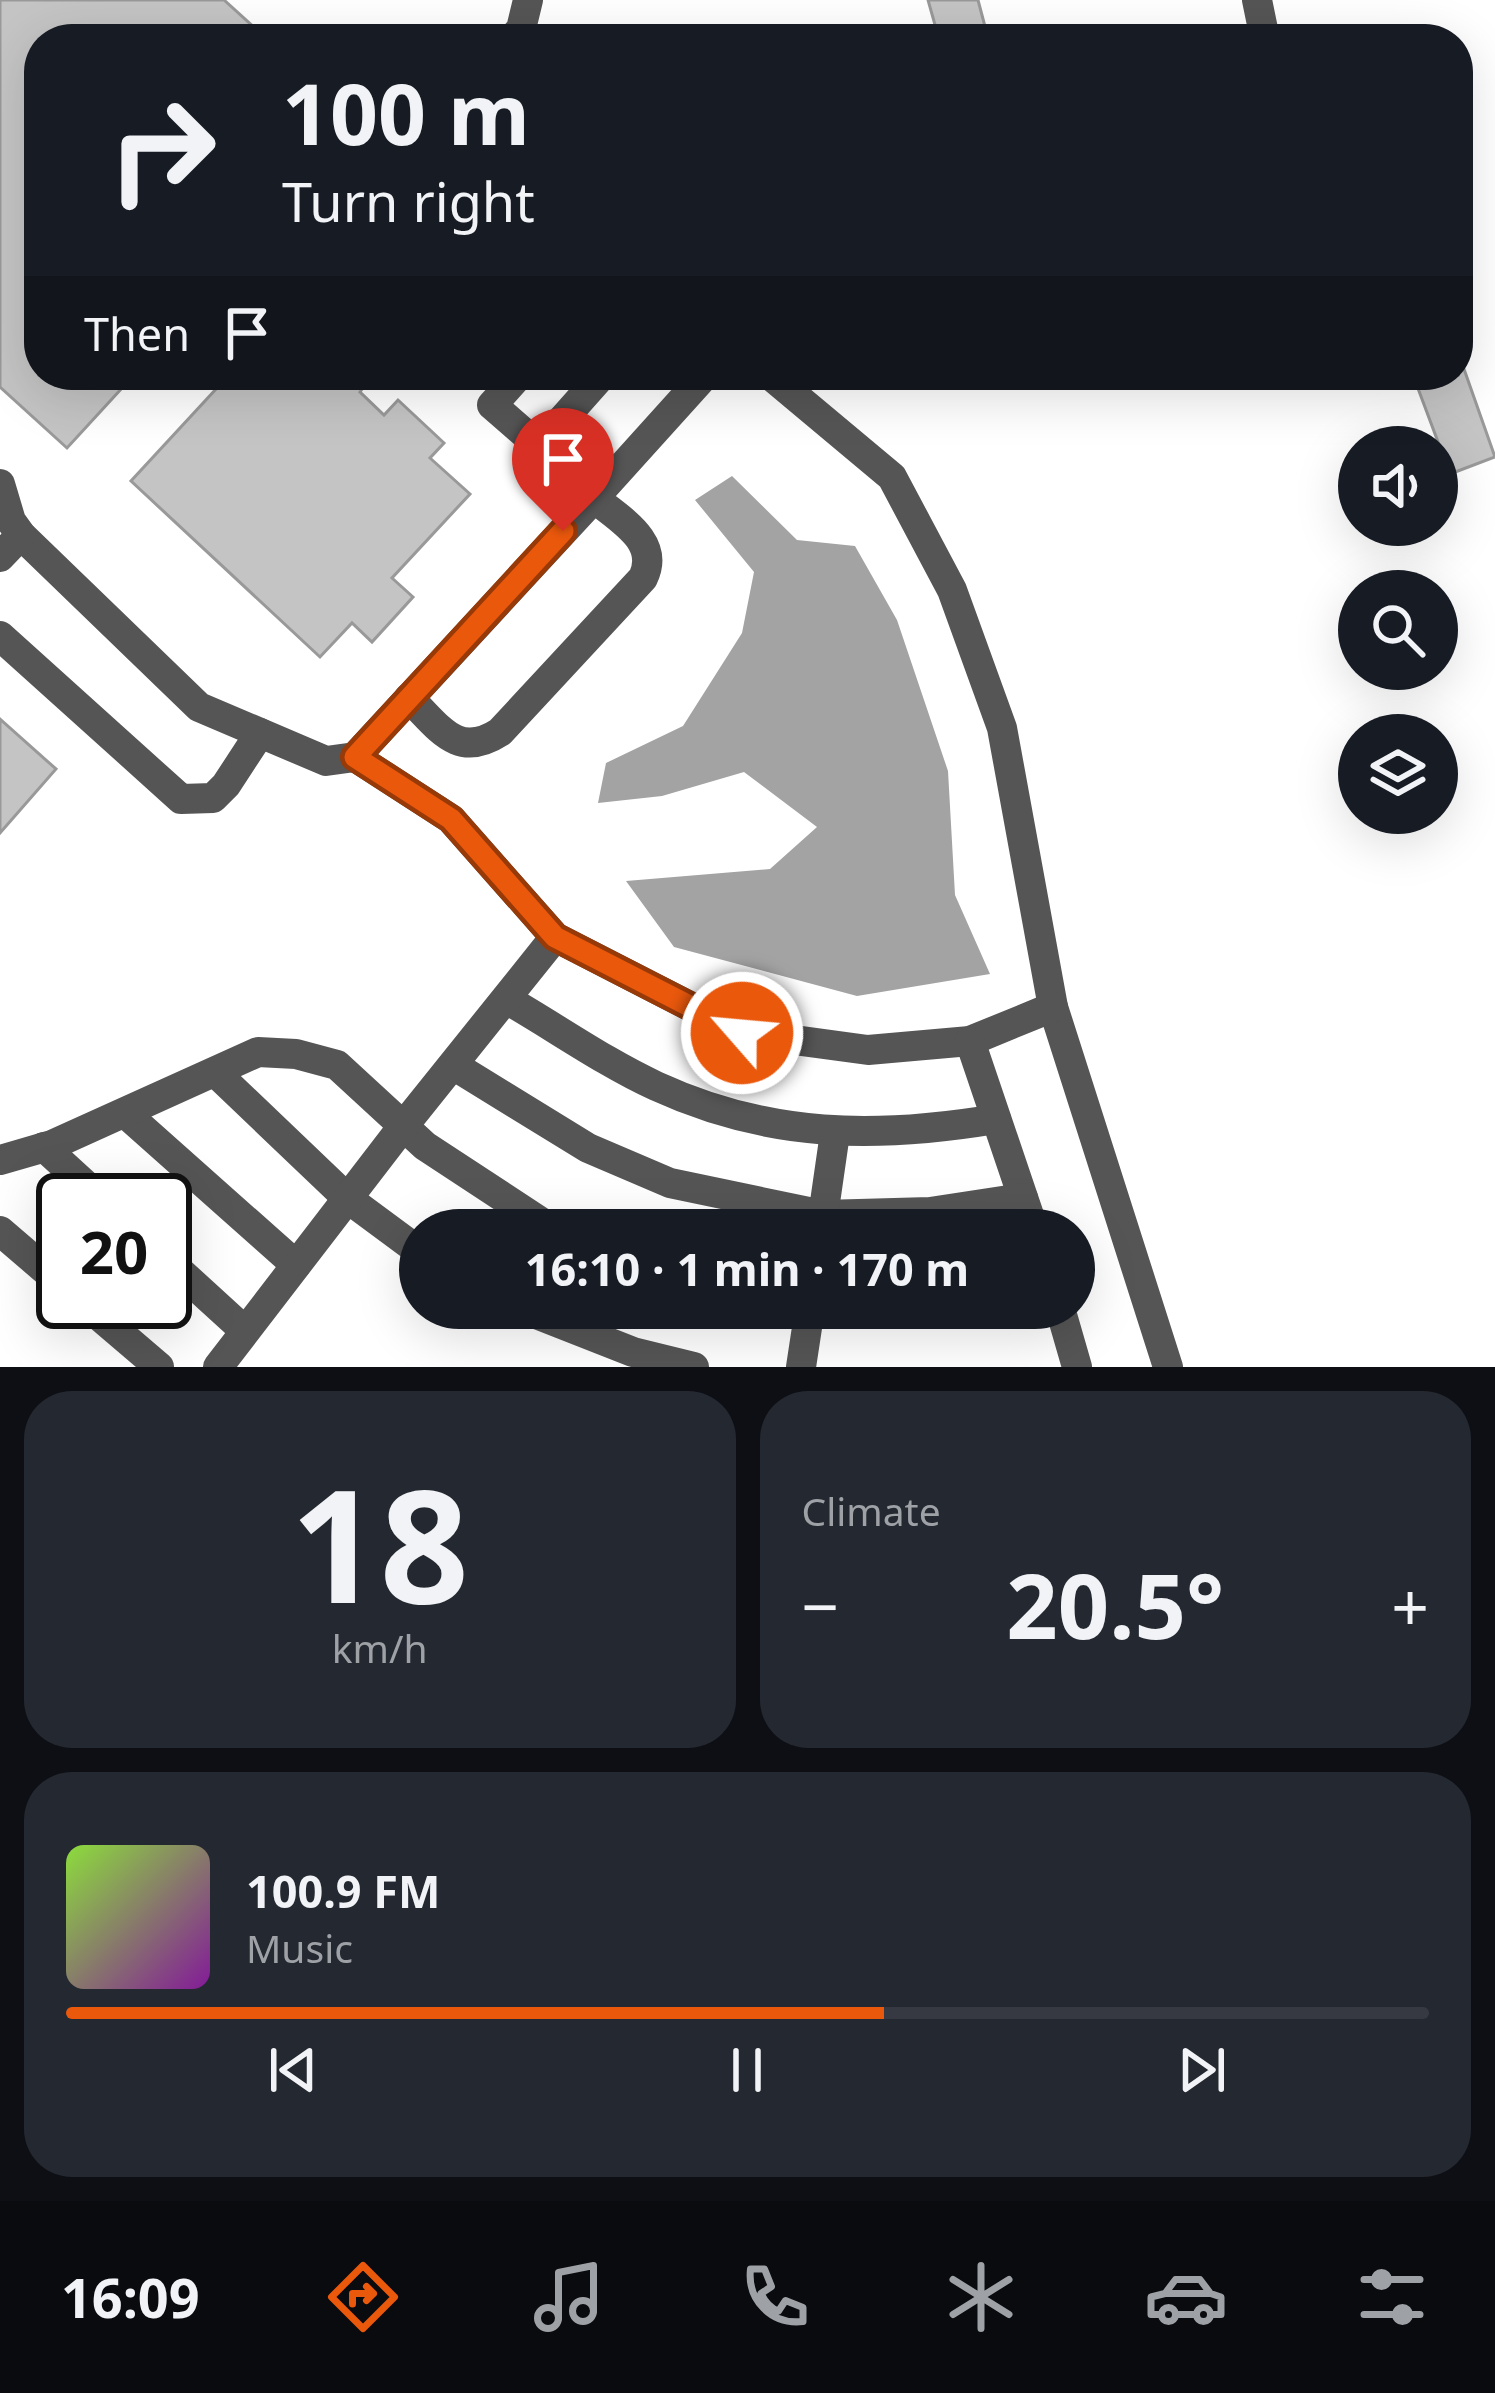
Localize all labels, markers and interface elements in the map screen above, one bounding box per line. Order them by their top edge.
text: 100 m [282,55,530,170]
icon: right [84,72,240,228]
text: Turn right [282,164,535,238]
icon: arrive [214,300,280,366]
text: Then [84,303,190,364]
pin [512,408,614,531]
icon: arrive [530,426,596,492]
map controls [1338,426,1458,834]
button: sound [1338,426,1458,546]
button: search [1338,570,1458,690]
button: layers [1338,714,1458,834]
position arrow [679,970,805,1096]
speed limit sign: 20 [36,1173,192,1329]
text: 16:10 · 1 min · 170 m [525,1238,969,1299]
text: 18 [291,1436,469,1649]
text: Climate [802,1484,941,1537]
text: 20.5° [1006,1543,1224,1665]
text: − [802,1560,839,1650]
text: + [1391,1560,1429,1650]
text: km/h [332,1621,428,1674]
text: 100.9 FM [246,1860,440,1921]
text: Music [246,1921,353,1974]
icon: previous [260,2037,326,2103]
icon: pause [714,2037,780,2103]
icon: next [1169,2037,1235,2103]
icon: directions [321,2255,405,2339]
icon: music [527,2255,611,2339]
icon: phone [733,2255,817,2339]
icon: climate [939,2255,1023,2339]
icon: car [1144,2255,1228,2339]
icon: filters [1350,2255,1434,2339]
text: 16:09 [61,2260,200,2334]

